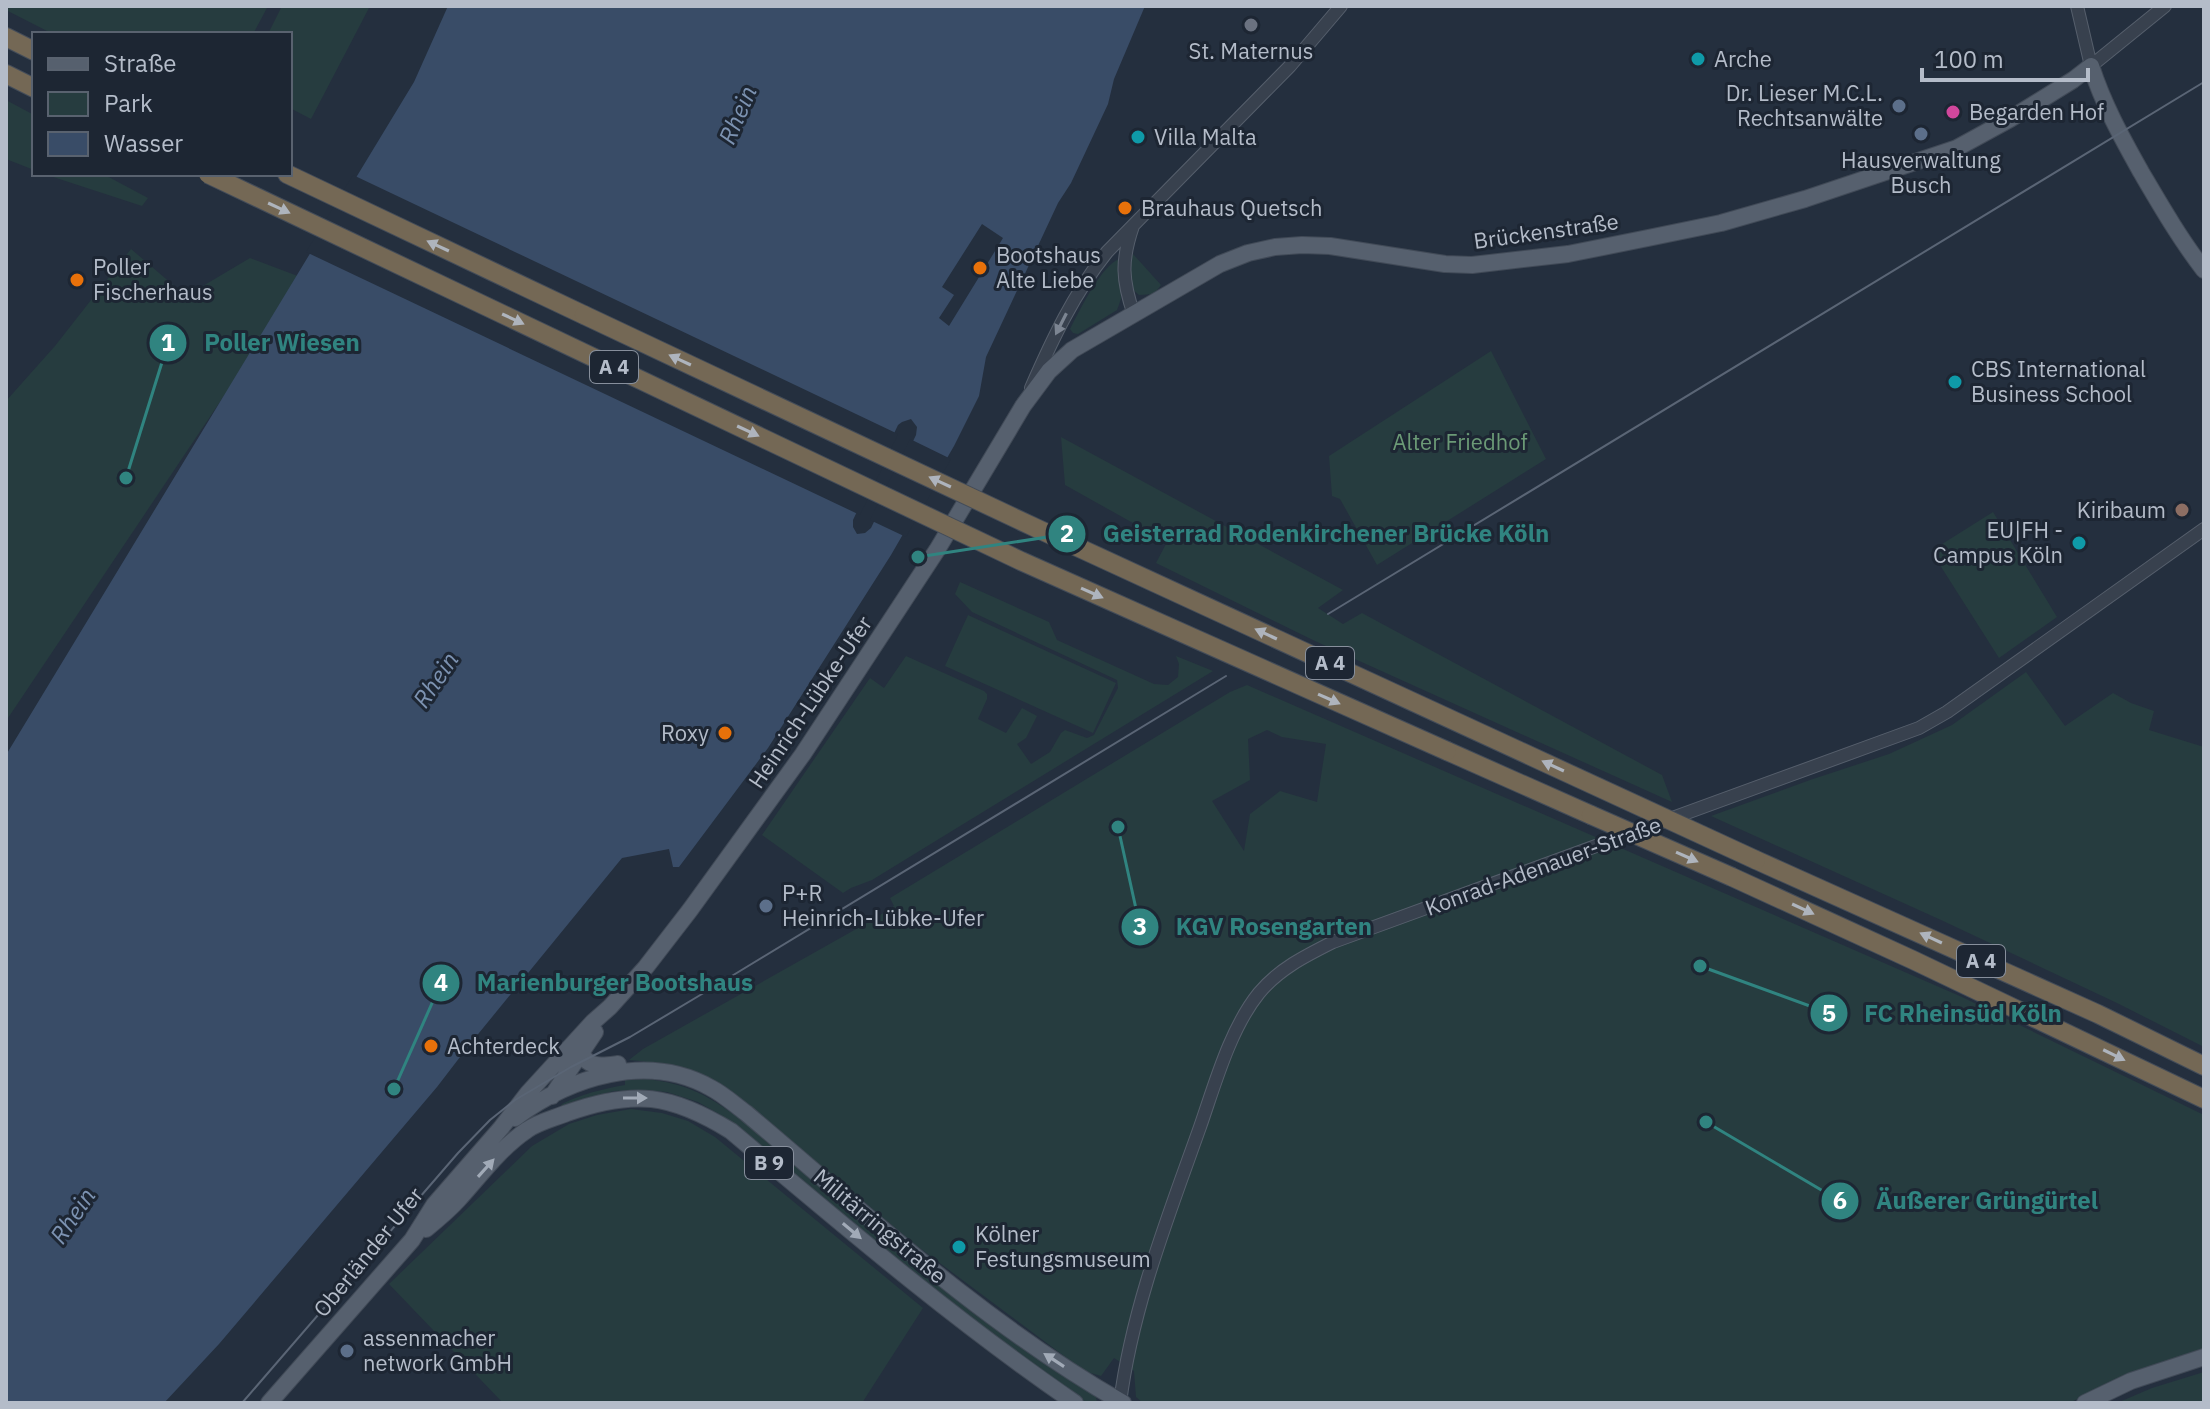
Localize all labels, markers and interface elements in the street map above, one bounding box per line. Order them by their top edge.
marker: St. Maternus [1242,16,1260,34]
legend [32,32,292,176]
scale bar [1922,32,2088,82]
place label: St. Maternus [1189,36,1313,65]
text: 100 m [1934,43,2004,75]
place label: Arche [1714,44,1772,73]
text: Straße [104,47,176,79]
marker: Arche [1689,50,1707,68]
place label: Dr. Lieser M.C.L. Rechtsanwälte [1726,78,1883,132]
water label: Rhein [710,80,764,149]
text: Park [104,87,153,119]
marker: Dr. Lieser M.C.L. Rechtsanwälte [1890,97,1908,115]
place label: Begarden Hof [1969,97,2104,126]
marker: Begarden Hof [1944,103,1962,121]
place label: Villa Malta [1154,122,1257,151]
marker: Hausverwaltung Busch [1912,125,1930,143]
text: Wasser [104,127,183,159]
marker: Villa Malta [1129,128,1147,146]
place label: Hausverwaltung Busch [1841,145,2001,199]
place label: Brauhaus Quetsch [1141,193,1322,222]
marker: Brauhaus Quetsch [1116,199,1134,217]
one-way arrow [267,201,290,215]
street label: Brückenstraße [1472,206,1620,255]
one-way arrow [426,239,450,253]
place label: Bootshaus Alte Liebe [996,240,1101,294]
place label: Poller Fischerhaus [93,252,213,306]
marker: Bootshaus Alte Liebe [971,259,989,277]
marker: Poller Fischerhaus [68,271,86,289]
one-way arrow [502,312,525,326]
one-way arrow [1054,313,1067,336]
callout: Poller Wiesen [148,319,376,367]
text: 1 [161,326,175,358]
text: Poller Wiesen [204,326,360,358]
road number: A 4 [590,351,638,383]
one-way arrow [668,353,692,367]
place label: CBS International Business School [1971,354,2146,408]
marker: CBS International Business School [1946,373,1964,391]
one-way arrow [737,424,760,438]
park label: Alter Friedhof [1392,427,1528,456]
one-way arrow [929,476,952,489]
place label: Kiribaum [2077,495,2166,524]
marker: Kiribaum [2173,501,2191,519]
callout: Geisterrad Rodenkirchener Brücke Köln [1047,510,1565,558]
place label: EU|FH - Campus Köln [1933,515,2063,569]
text: 2 [1060,517,1074,549]
text: Geisterrad Rodenkirchener Brücke Köln [1103,517,1549,549]
marker: EU|FH - Campus Köln [2070,534,2088,552]
one-way arrow [1080,586,1104,599]
street label: Heinrich-Lübke-Ufer [741,610,878,794]
one-way arrow [1254,627,1277,641]
water label: Rhein [405,645,465,714]
road number: A 4 [1306,647,1354,679]
one-way arrow [1318,692,1341,705]
place label: Roxy [661,718,709,747]
marker: Roxy [716,724,734,742]
one-way arrow [1541,759,1564,773]
street label: Konrad-Adenauer-Straße [1421,809,1665,922]
one-way arrow [1675,851,1699,864]
place label: P+R Heinrich-Lübke-Ufer [782,878,984,932]
marker: P+R Heinrich-Lübke-Ufer [757,897,775,915]
callout: KGV Rosengarten [1120,903,1388,951]
one-way arrow [1791,903,1814,916]
text: 3 [1133,910,1147,942]
text: KGV Rosengarten [1176,910,1372,942]
one-way arrow [1919,931,1942,944]
road number: A 4 [1957,945,2005,977]
callout: Marienburger Bootshaus [421,959,769,1007]
text: 4 [434,966,448,998]
text: Marienburger Bootshaus [477,966,753,998]
callout: FC Rheinsüd Köln [1809,989,2078,1037]
text: 5 [1822,997,1836,1029]
text: FC Rheinsüd Köln [1864,997,2062,1029]
place label: Achterdeck [447,1031,560,1060]
marker: Achterdeck [422,1037,440,1055]
one-way arrow [2103,1048,2126,1062]
one-way arrow [623,1092,648,1104]
road number: B 9 [745,1147,793,1179]
one-way arrow [476,1159,494,1178]
street label: Militärringstraße [808,1162,953,1290]
callout: Äußerer Grüngürtel [1820,1177,2114,1225]
water label: Rhein [42,1181,102,1250]
street label: Oberländer Ufer [306,1181,429,1323]
text: 6 [1833,1184,1847,1216]
text: Äußerer Grüngürtel [1876,1184,2098,1216]
place label: Kölner Festungsmuseum [975,1219,1151,1273]
one-way arrow [841,1223,862,1240]
marker: Kölner Festungsmuseum [950,1238,968,1256]
place label: assenmacher network GmbH [363,1323,512,1377]
marker: assenmacher network GmbH [338,1342,356,1360]
one-way arrow [1043,1354,1065,1368]

